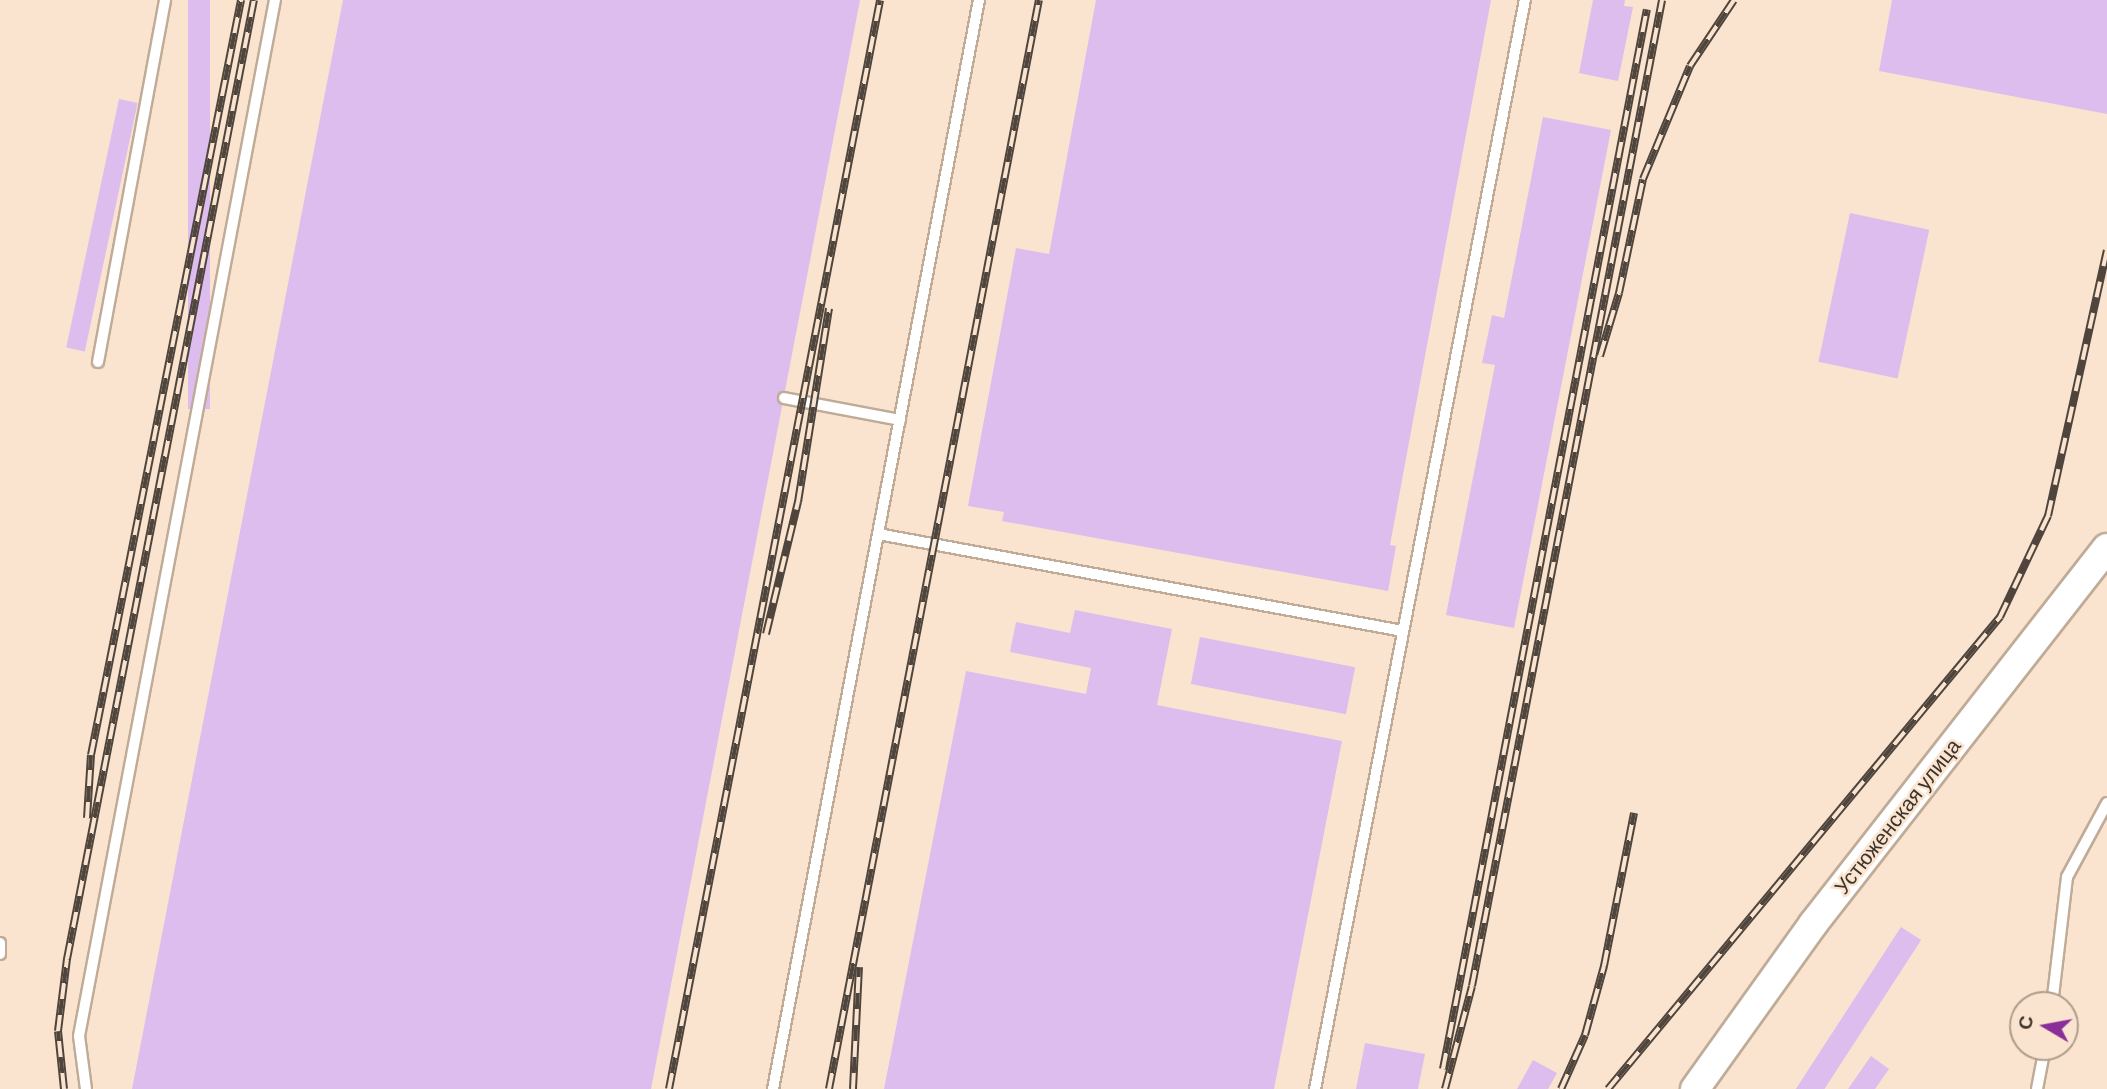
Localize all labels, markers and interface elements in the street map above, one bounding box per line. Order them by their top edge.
street label: Устюженская улица [1829,733,1965,899]
north arrow [2009,991,2079,1061]
text: С [2012,1014,2037,1031]

